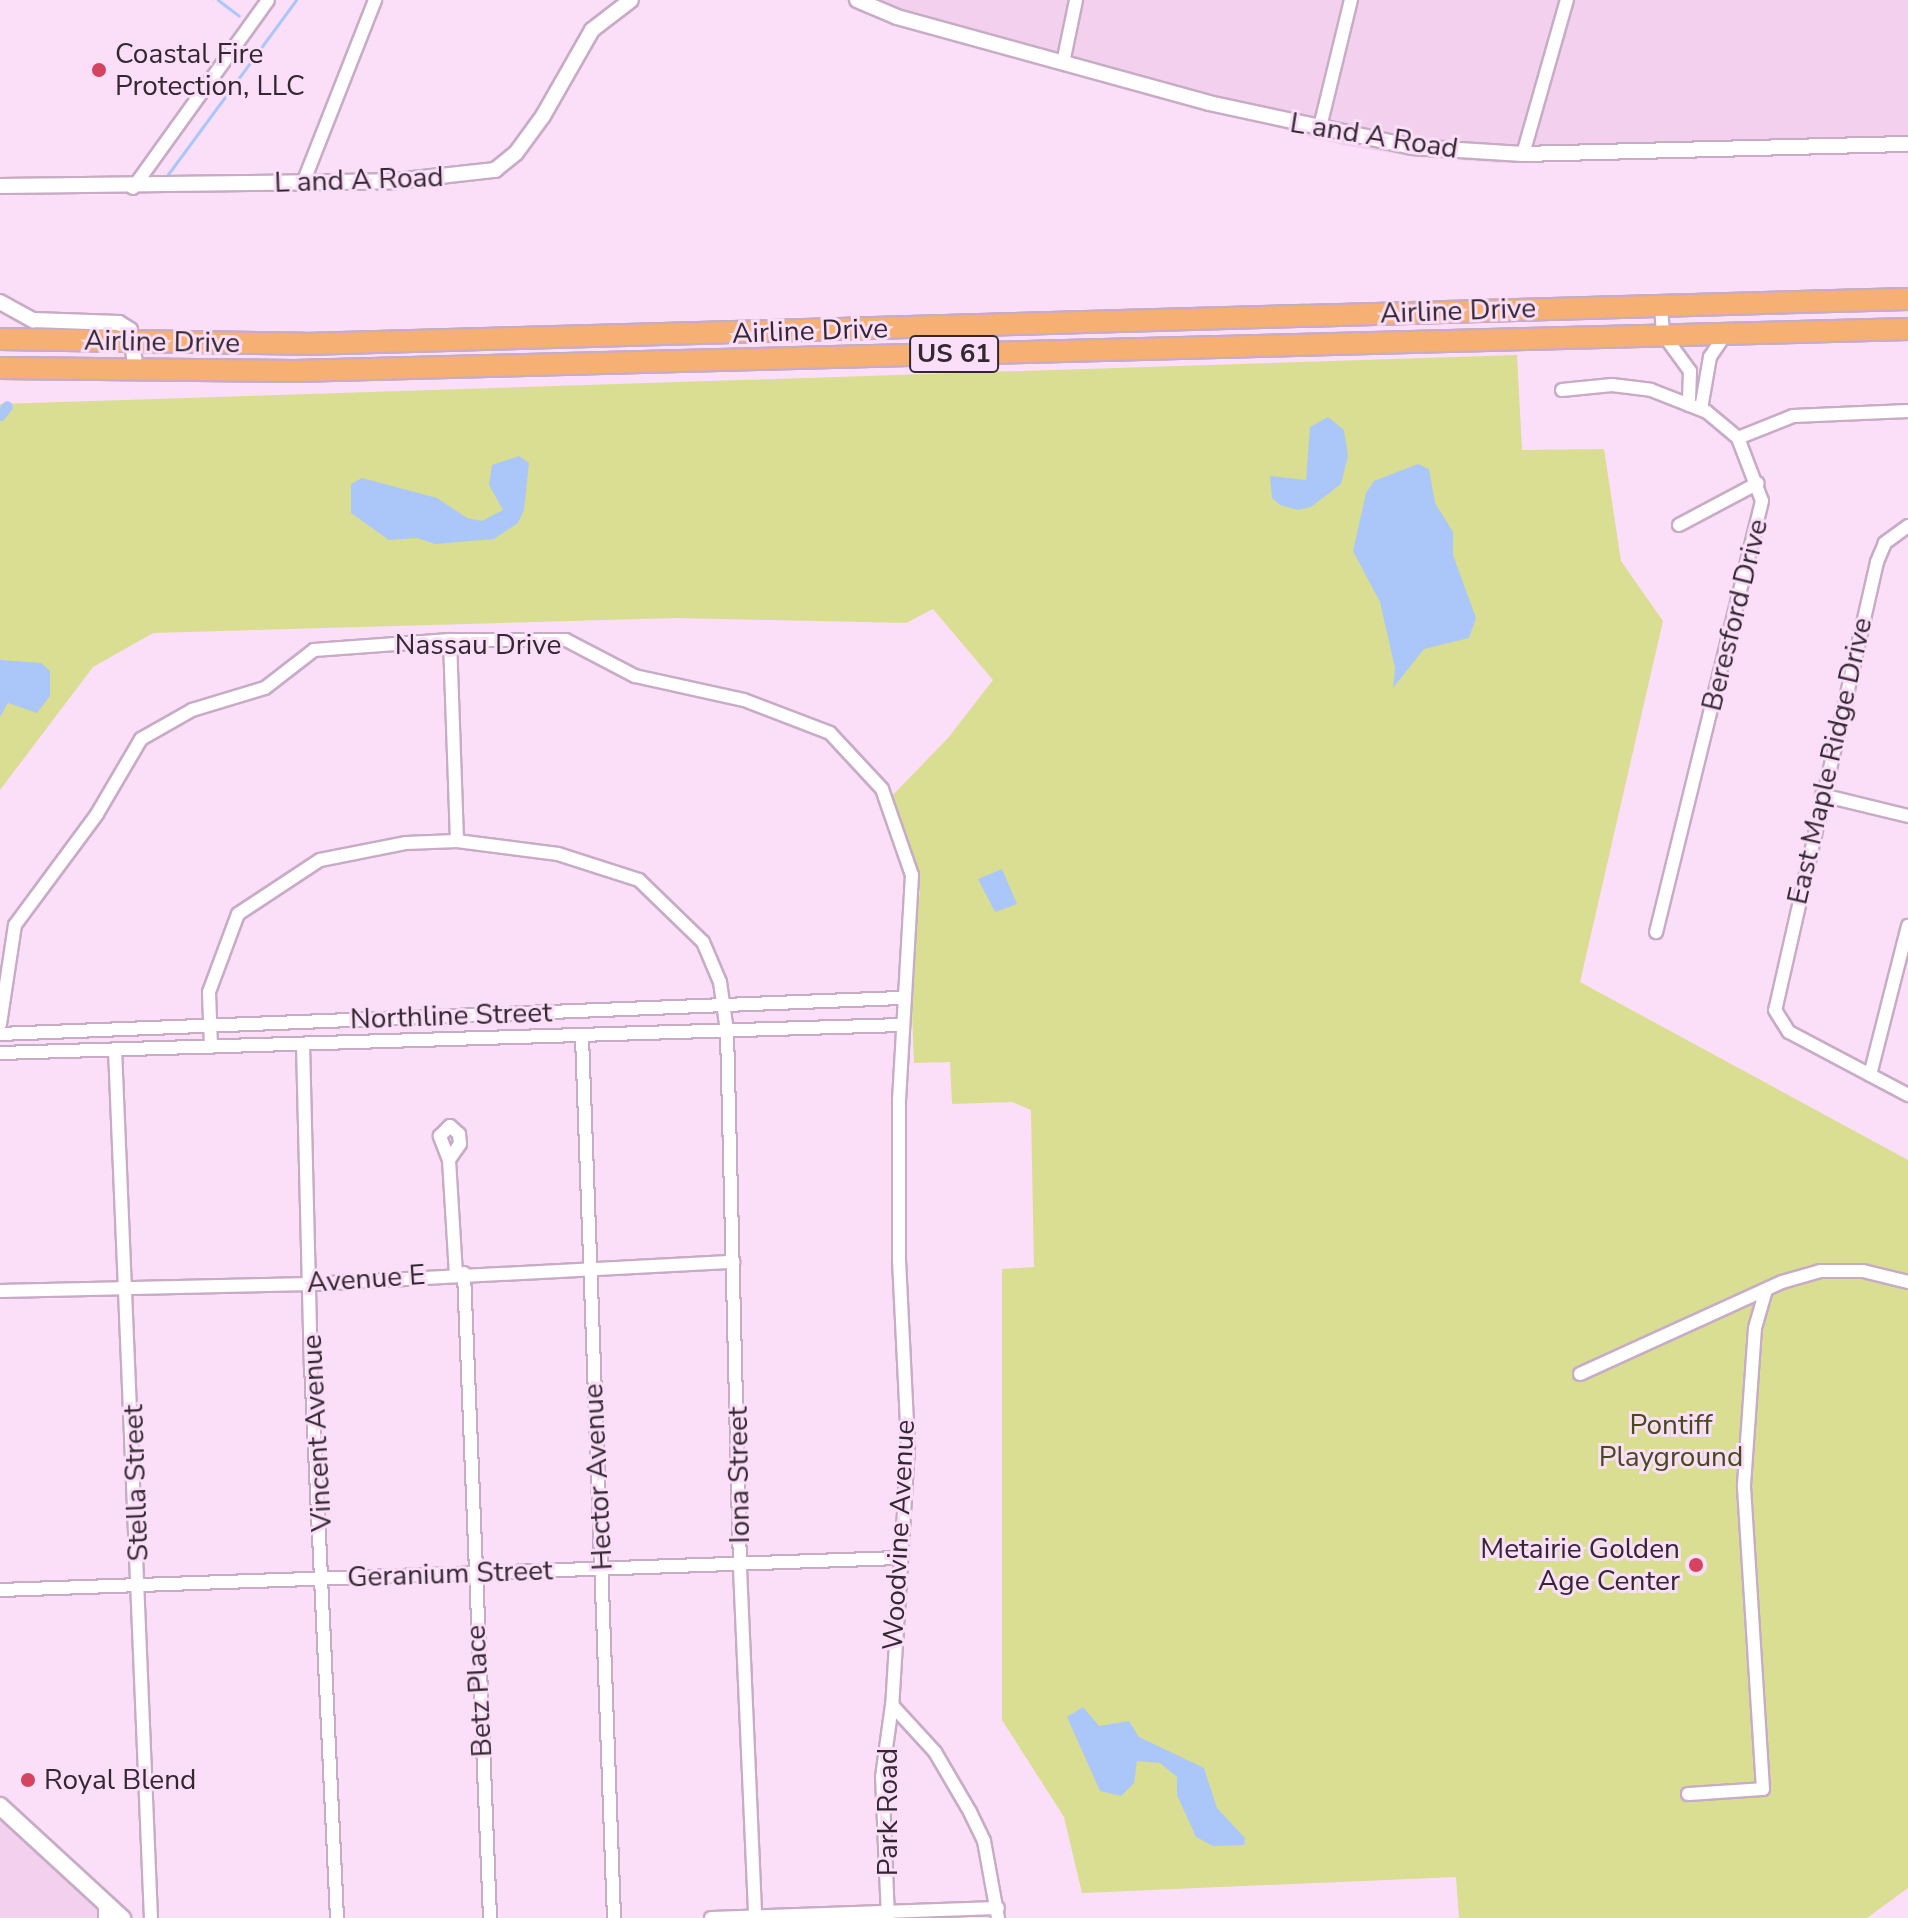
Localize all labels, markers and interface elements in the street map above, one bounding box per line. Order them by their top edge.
place label: Coastal Fire Protection, LLC [115,37,305,103]
marker: Coastal Fire Protection, LLC [90,61,108,79]
street label: L and A Road [1288,106,1460,166]
street label: L and A Road [274,160,444,200]
street label: Airline Drive [1379,291,1537,331]
street label: Airline Drive [731,311,889,351]
street label: Airline Drive [84,324,240,360]
road number: US 61 [908,332,1000,376]
street label: Beresford Drive [1695,516,1775,714]
street label: East Maple Ridge Drive [1781,614,1879,908]
street label: Nassau Drive [395,628,561,662]
street label: Northline Street [350,996,552,1036]
street label: Avenue E [306,1258,426,1300]
street label: Vincent Avenue [295,1334,339,1532]
street label: Hector Avenue [576,1383,620,1571]
street label: Stella Street [116,1404,156,1562]
street label: Iona Street [721,1406,757,1544]
park label: Pontiff Playground [1599,1408,1743,1474]
street label: Woodvine Avenue [876,1419,922,1651]
place label: Metairie Golden Age Center [1480,1532,1680,1598]
street label: Geranium Street [347,1554,553,1594]
marker: Metairie Golden Age Center [1687,1556,1705,1574]
street label: Betz Place [459,1624,499,1758]
street label: Park Road [871,1748,905,1876]
place label: Royal Blend [44,1763,196,1797]
marker: Royal Blend [19,1771,37,1789]

